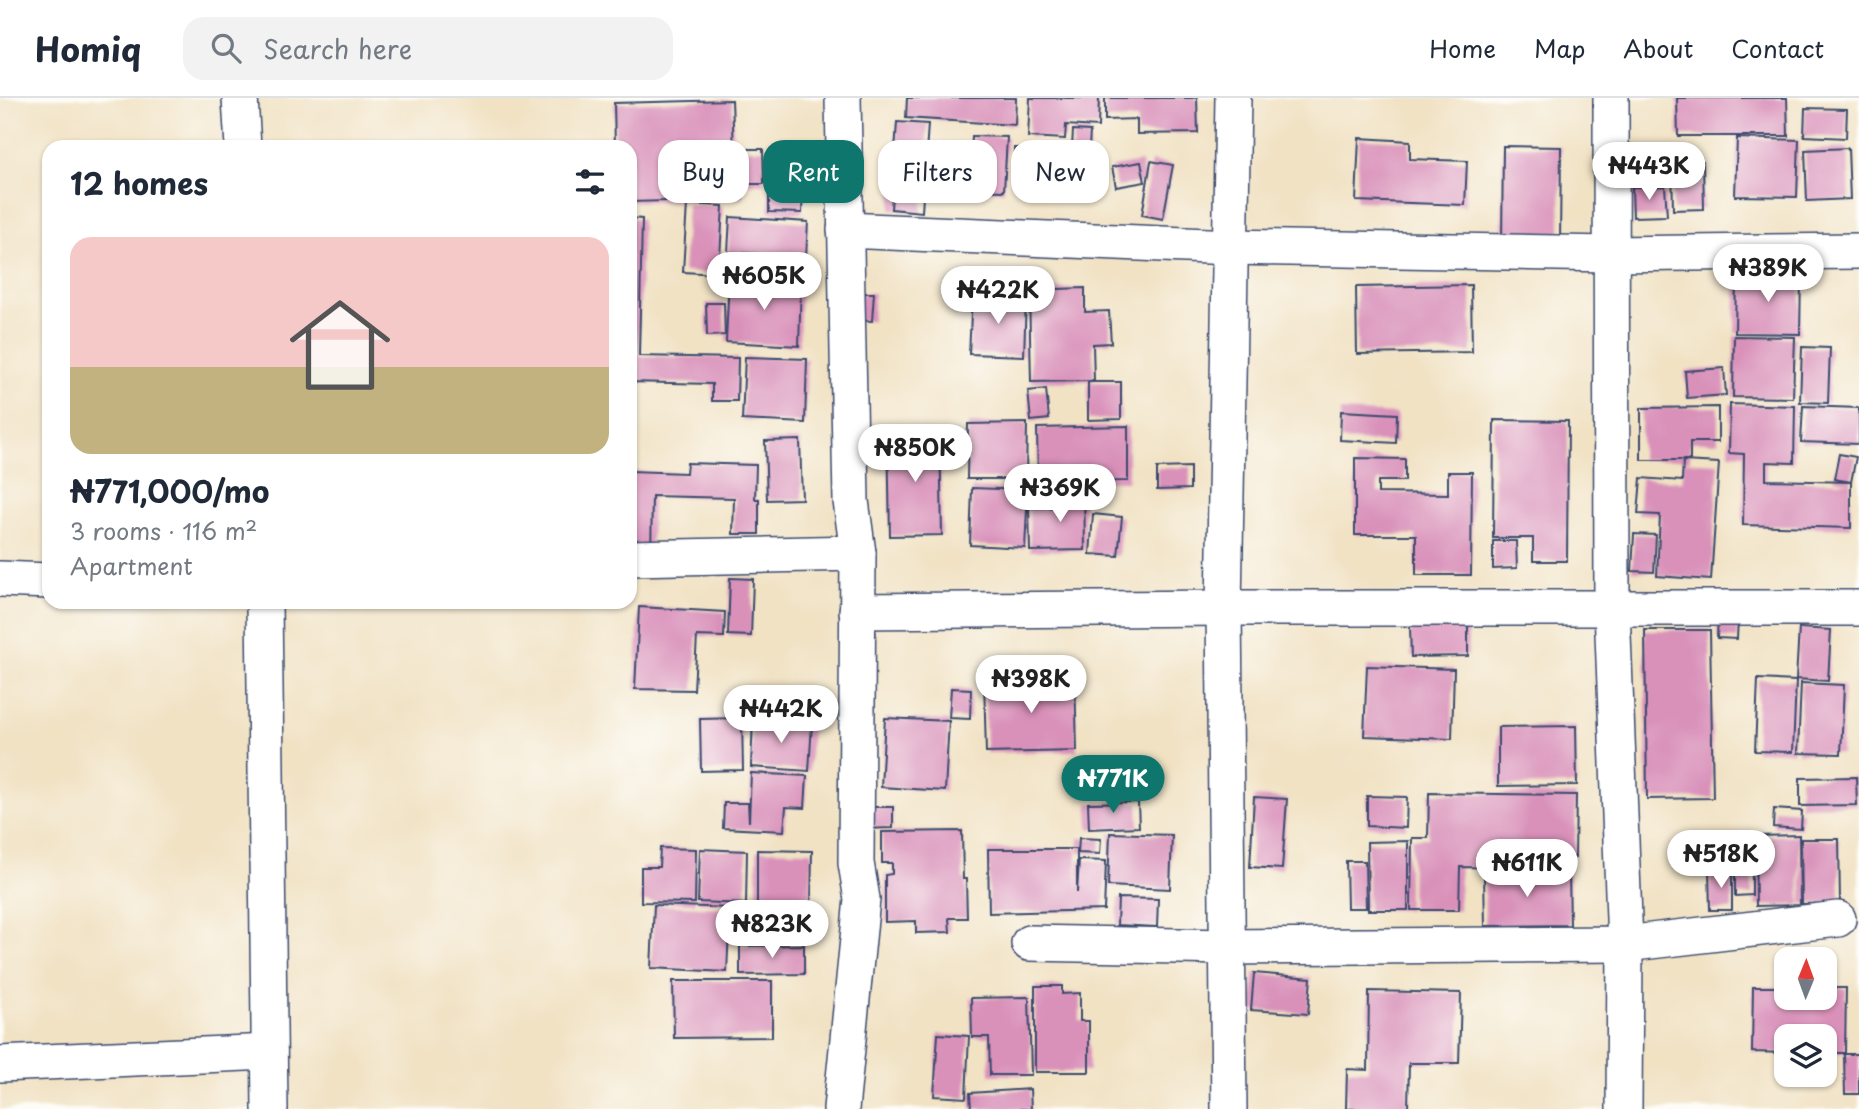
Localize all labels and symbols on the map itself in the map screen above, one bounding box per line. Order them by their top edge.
pin: ₦443K [1600,142,1698,202]
pin: ₦389K [1719,244,1817,304]
pin: ₦605K [715,252,813,312]
pin: ₦422K [949,266,1047,326]
pin: ₦850K [866,424,964,484]
pin: ₦369K [1011,464,1109,524]
pin: ₦398K [982,656,1080,715]
pin: ₦442K [732,686,830,745]
pin: ₦771K [1064,756,1162,815]
pin: ₦518K [1672,830,1770,890]
pin: ₦611K [1478,840,1576,899]
pin: ₦823K [723,900,821,960]
north arrow [1774,947,1838,1010]

